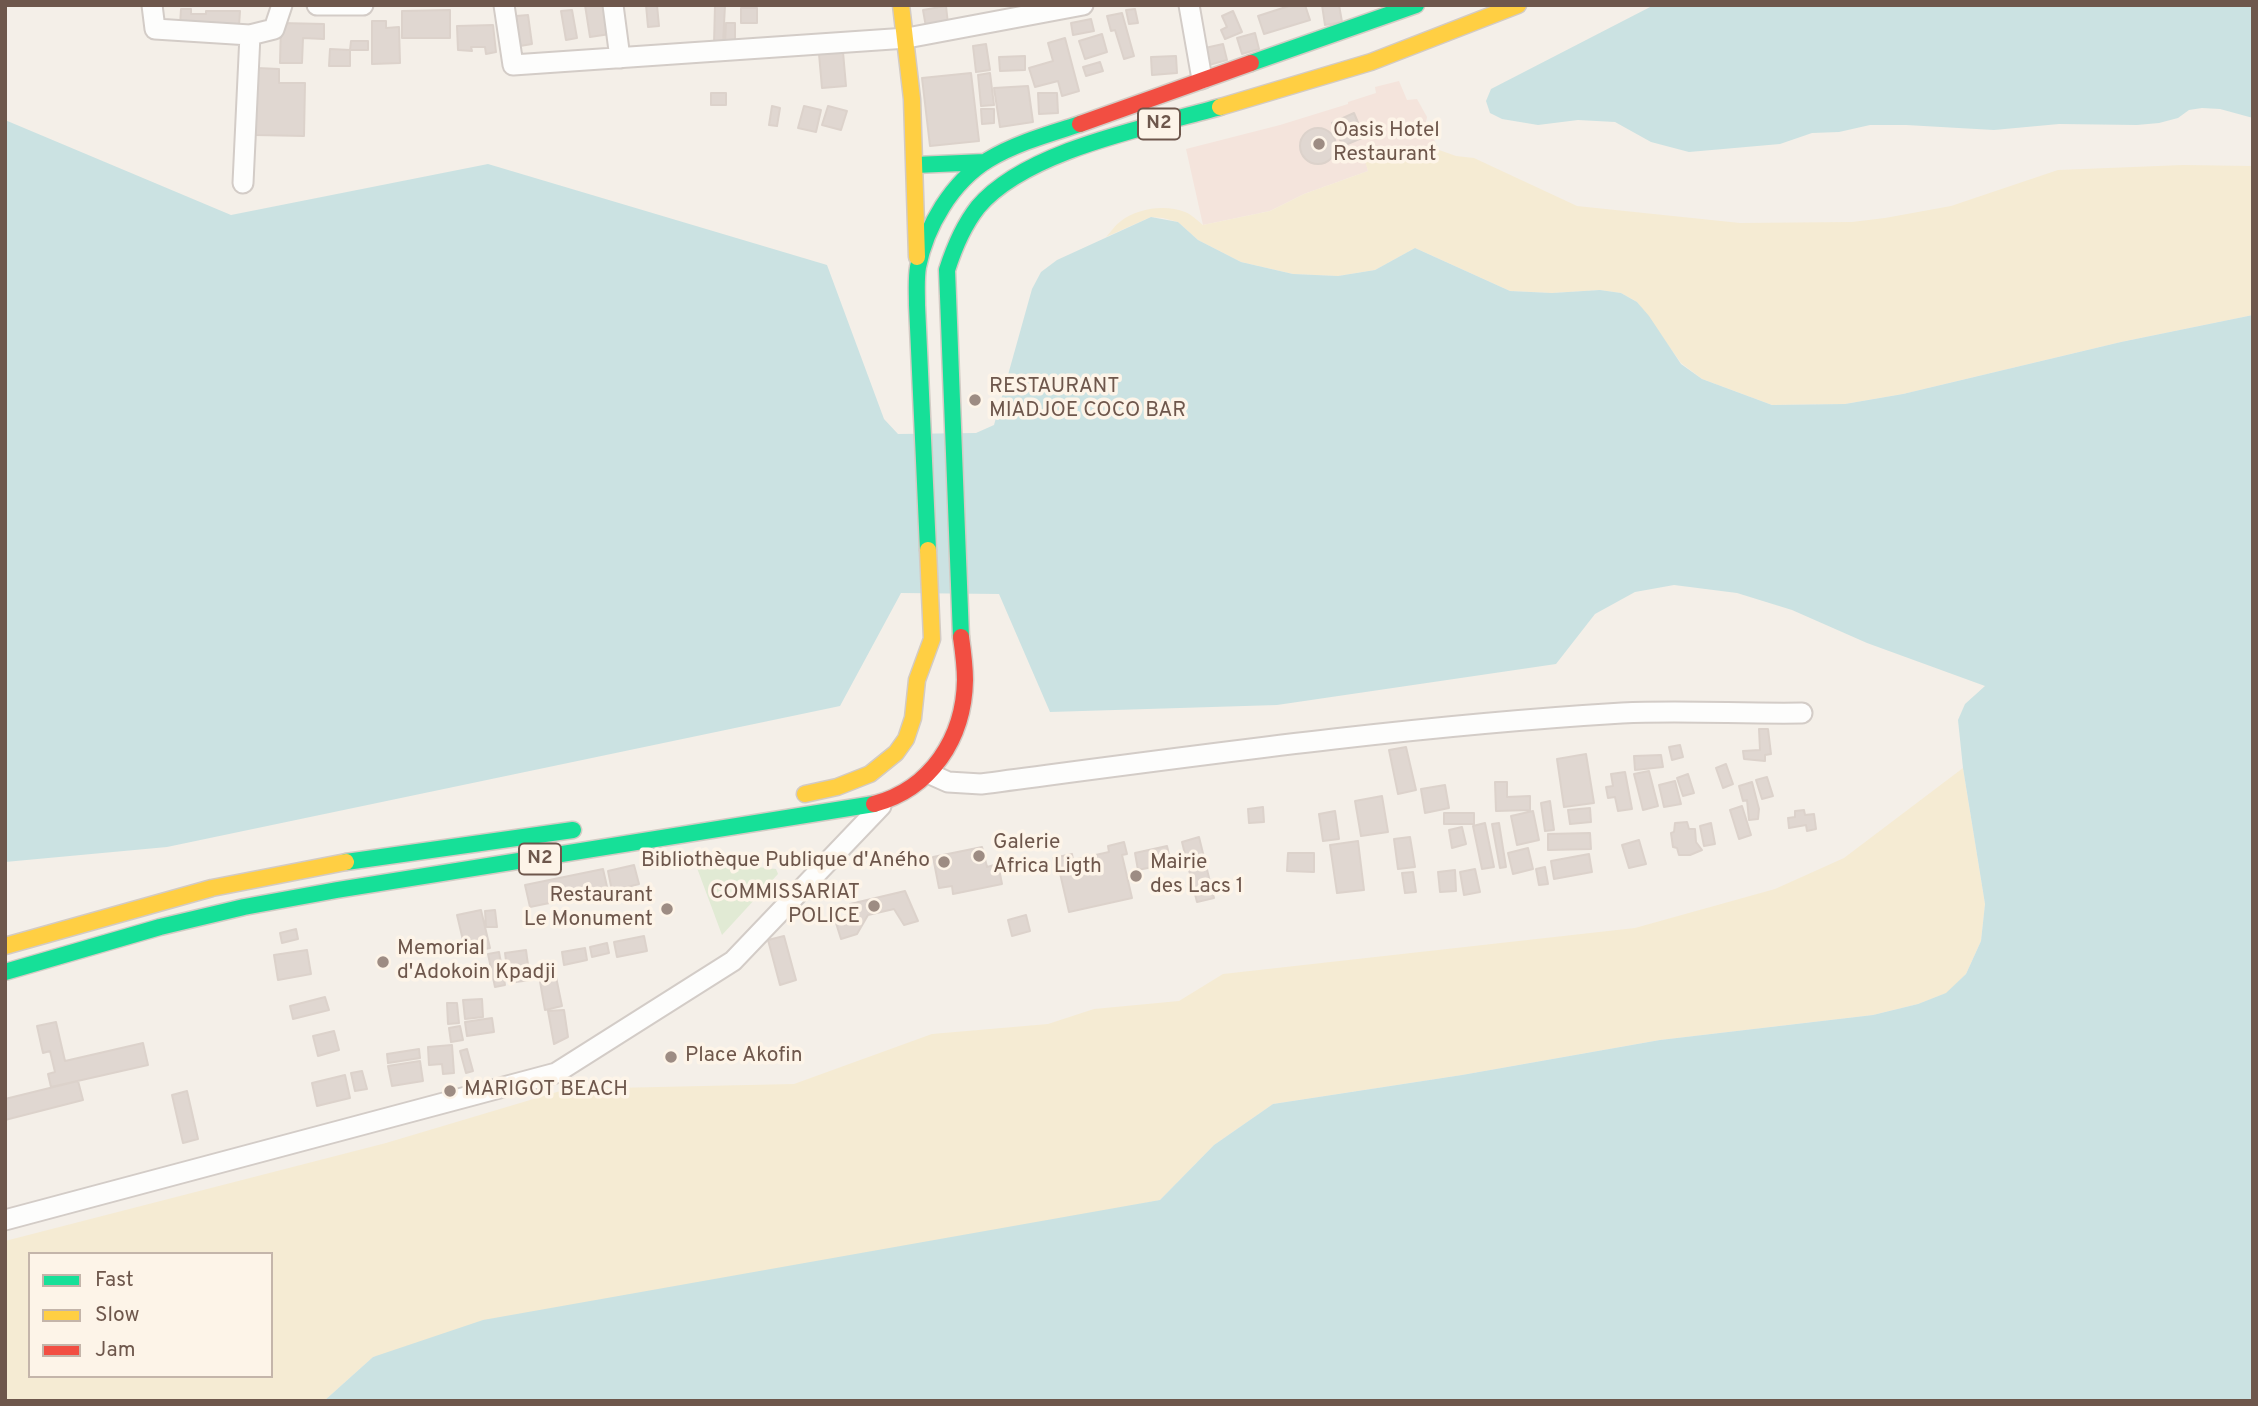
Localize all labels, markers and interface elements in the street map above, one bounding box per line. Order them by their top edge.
road number: N2 [1138,108,1180,140]
place label: Oasis Hotel Restaurant [1333,119,1440,169]
marker: Oasis Hotel Restaurant [1311,136,1327,152]
place label: RESTAURANT MIADJOE COCO BAR [989,375,1186,425]
marker: RESTAURANT MIADJOE COCO BAR [967,392,983,408]
place label: Galerie Africa Ligth [993,831,1102,881]
road number: N2 [519,844,561,874]
marker: Galerie Africa Ligth [971,848,987,864]
place label: Bibliothèque Publique d'Aného [641,849,930,875]
place label: Mairie des Lacs 1 [1150,851,1244,901]
marker: Bibliothèque Publique d'Aného [936,854,952,870]
marker: Mairie des Lacs 1 [1128,868,1144,884]
place label: COMMISSARIAT POLICE [710,881,860,931]
place label: Restaurant Le Monument [524,884,653,934]
marker: COMMISSARIAT POLICE [866,898,882,914]
marker: Restaurant Le Monument [659,901,675,917]
place label: Memorial d'Adokoin Kpadji [397,937,556,987]
marker: Memorial d'Adokoin Kpadji [375,954,391,970]
place label: Place Akofin [685,1044,802,1070]
marker: Place Akofin [663,1049,679,1065]
place label: MARIGOT BEACH [464,1078,628,1104]
marker: MARIGOT BEACH [442,1083,458,1099]
legend [28,1252,273,1378]
text: Fast [95,1267,134,1294]
text: Slow [95,1302,140,1329]
text: Jam [95,1337,136,1364]

